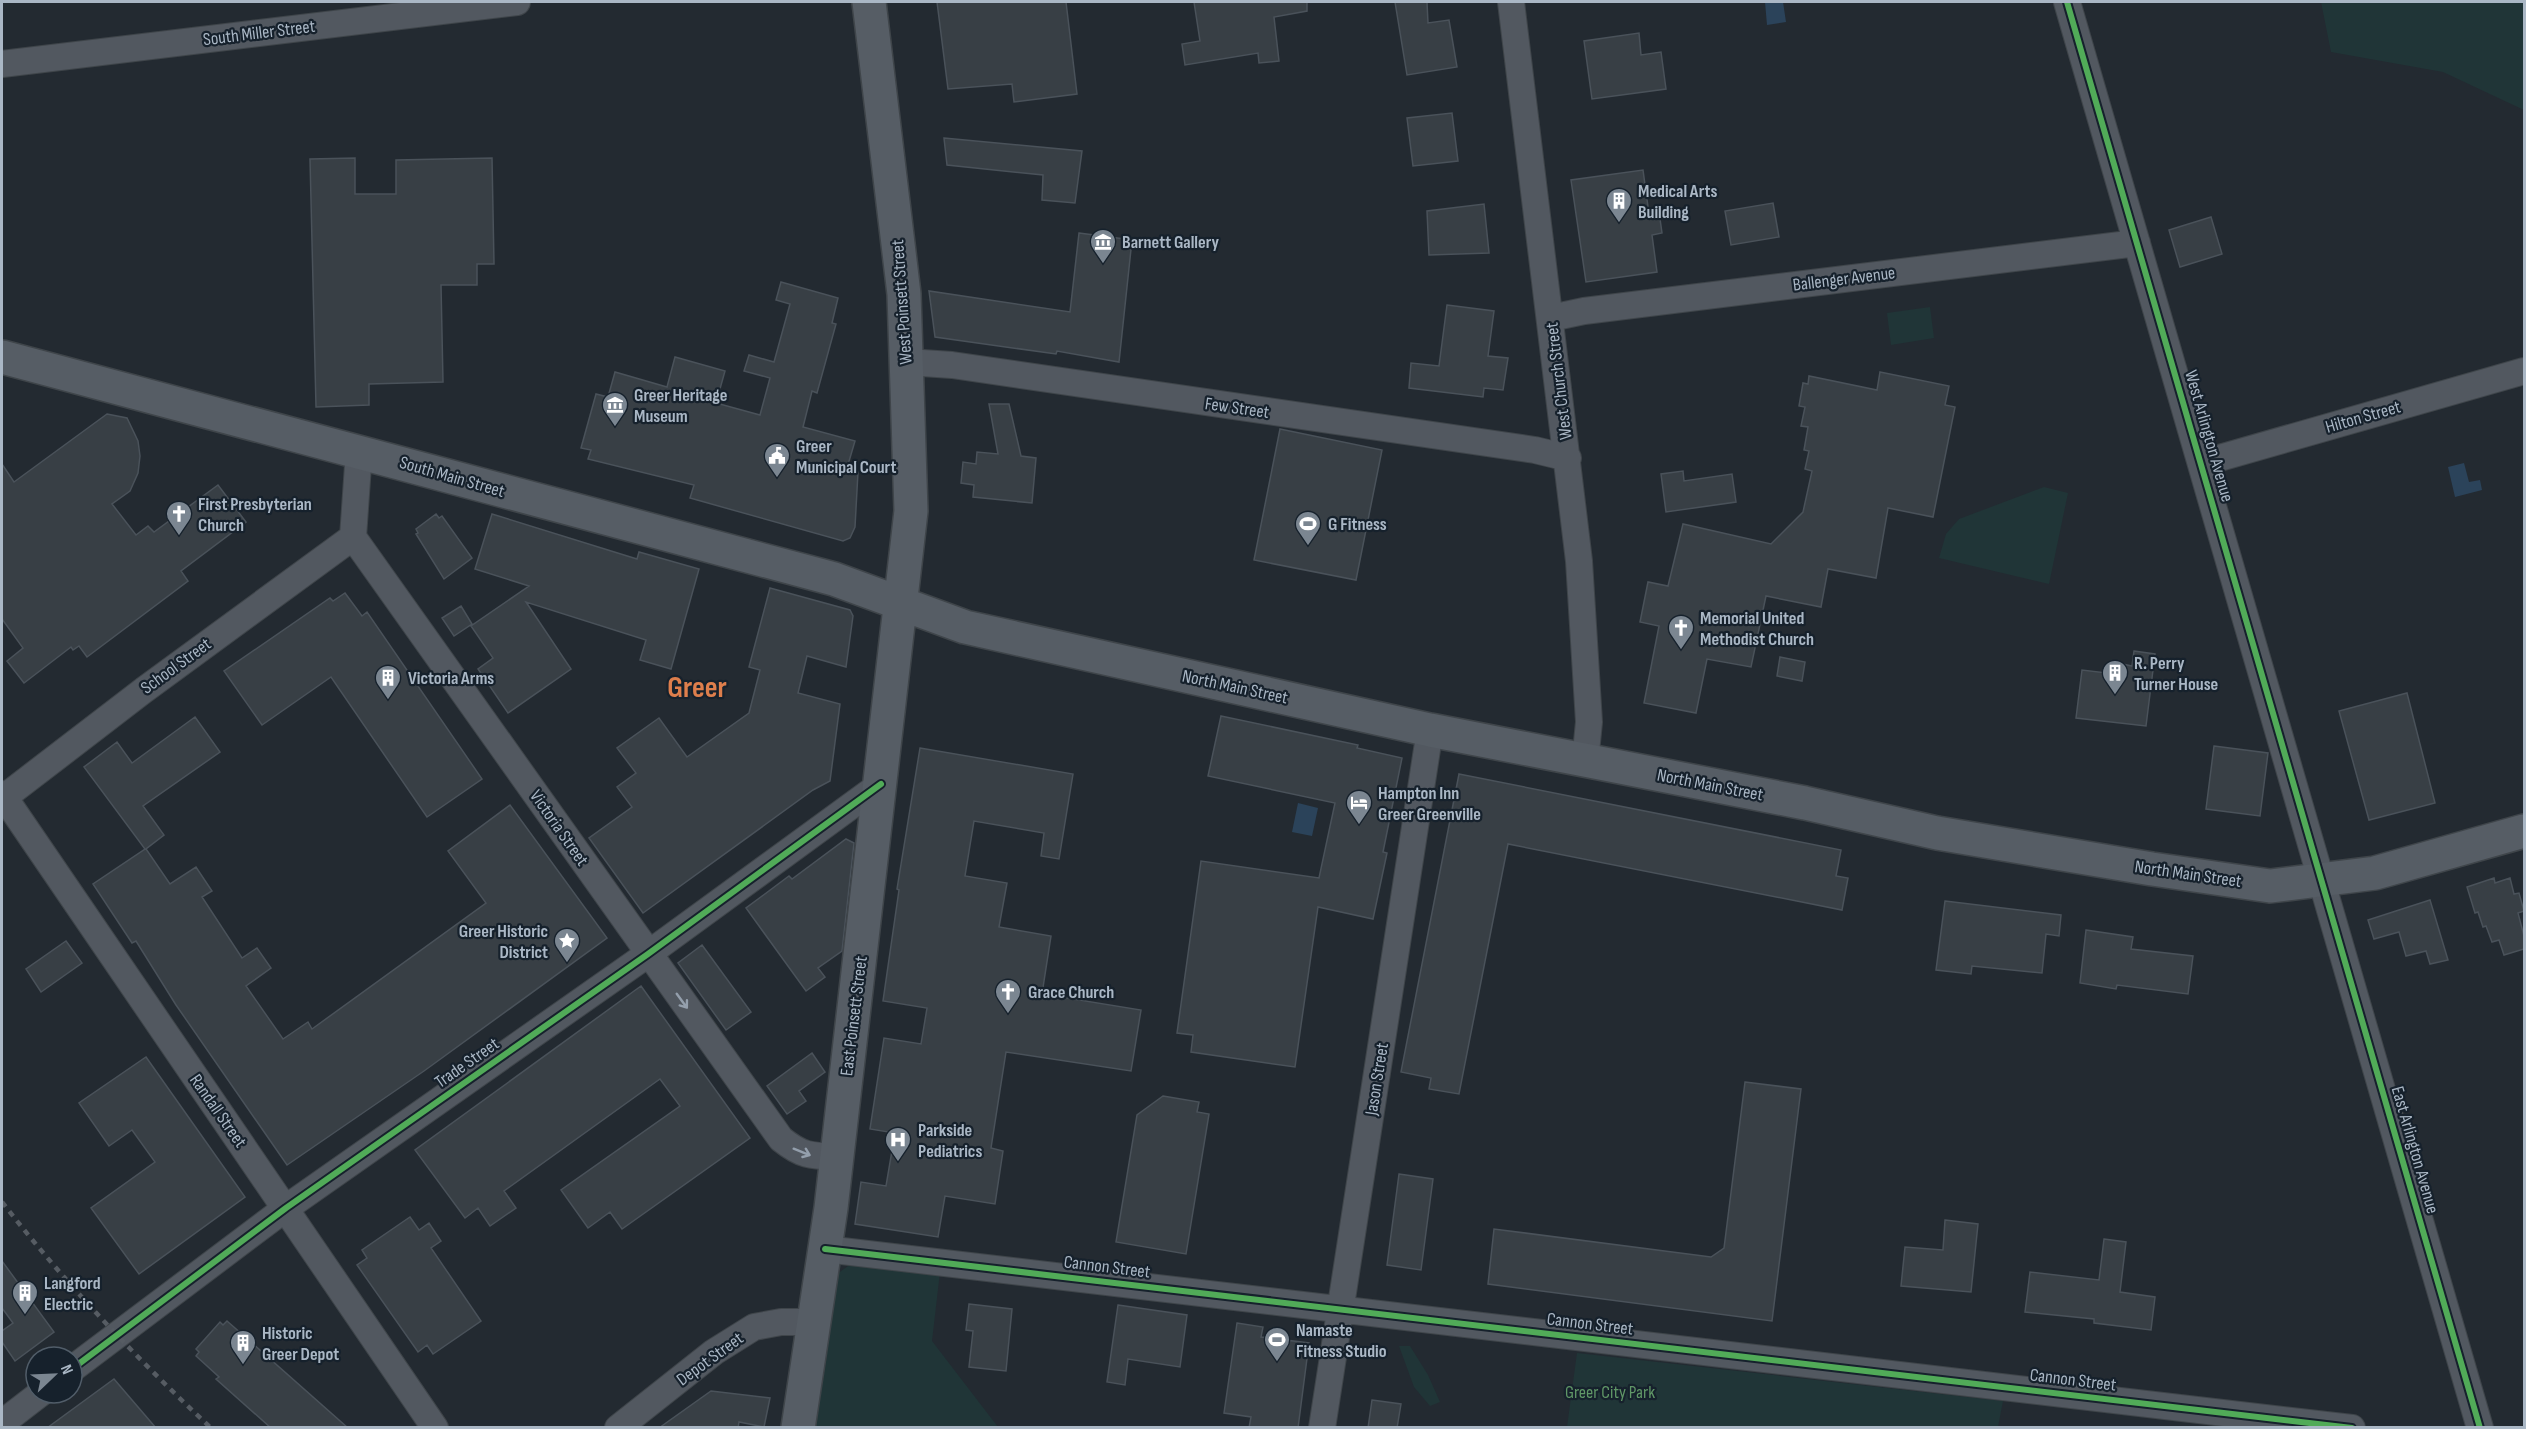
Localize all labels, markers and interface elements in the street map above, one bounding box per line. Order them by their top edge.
street label: South Miller Street [202,16,317,50]
place label: Medical Arts Building [1638,181,1717,223]
building icon: Medical Arts Building [1604,186,1634,224]
museum icon: Barnett Gallery [1088,227,1118,265]
place label: Barnett Gallery [1122,232,1219,253]
street label: West Poinsett Street [887,238,917,365]
street label: Ballenger Avenue [1792,262,1896,296]
street label: West Church Street [1541,321,1577,441]
street label: West Arlington Avenue [2180,368,2238,504]
place label: Greer Heritage Museum [634,385,728,427]
museum icon: Greer Heritage Museum [600,390,630,428]
street label: Few Street [1204,393,1271,423]
street label: Hilton Street [2323,396,2403,438]
place label: Greer Municipal Court [796,436,896,478]
public building icon: Greer Municipal Court [762,441,792,479]
street label: South Main Street [397,452,507,502]
place label: First Presbyterian Church [198,494,312,536]
church icon: First Presbyterian Church [164,499,194,537]
sports icon: G Fitness [1293,509,1323,547]
place label: G Fitness [1328,514,1387,535]
place label: Memorial United Methodist Church [1700,608,1814,650]
church icon: Memorial United Methodist Church [1666,613,1696,651]
street label: School Street [137,633,216,699]
place label: R. Perry Turner House [2134,653,2218,695]
building icon: R. Perry Turner House [2100,658,2130,696]
building icon: Victoria Arms [373,663,403,701]
street label: North Main Street [1180,666,1290,709]
place label: Victoria Arms [408,668,494,689]
district label: Greer [667,670,727,706]
street label: North Main Street [1655,764,1765,806]
place label: Hampton Inn Greer Greenville [1378,783,1481,825]
street label: Victoria Street [525,786,593,870]
hotel icon: Hampton Inn Greer Greenville [1344,788,1374,826]
street label: North Main Street [2133,856,2243,892]
place label: Greer Historic District [459,921,548,963]
place icon: Greer Historic District [552,926,582,964]
street label: East Poinsett Street [836,954,872,1077]
church icon: Grace Church [993,977,1023,1015]
place label: Grace Church [1028,982,1114,1003]
one-way arrow [676,993,688,1009]
street label: Trade Street [431,1033,503,1093]
street label: Jason Street [1361,1041,1393,1118]
street label: Randall Street [185,1070,251,1152]
street label: East Arlington Avenue [2387,1084,2443,1216]
place label: Parkside Pediatrics [918,1120,982,1162]
hospital icon: Parkside Pediatrics [883,1125,913,1163]
one-way arrow [792,1147,811,1158]
street label: Cannon Street [1063,1251,1152,1283]
place label: Langford Electric [44,1273,101,1315]
building icon: Langford Electric [10,1278,40,1316]
street label: Cannon Street [1546,1308,1635,1340]
place label: Namaste Fitness Studio [1296,1320,1387,1362]
place label: Historic Greer Depot [262,1323,339,1365]
sports icon: Namaste Fitness Studio [1262,1325,1292,1363]
street label: Depot Street [673,1327,748,1390]
building icon: Historic Greer Depot [228,1328,258,1366]
north arrow [24,1345,84,1405]
text: N [56,1362,77,1377]
street label: Cannon Street [2029,1364,2118,1396]
park label: Greer City Park [1565,1382,1655,1403]

